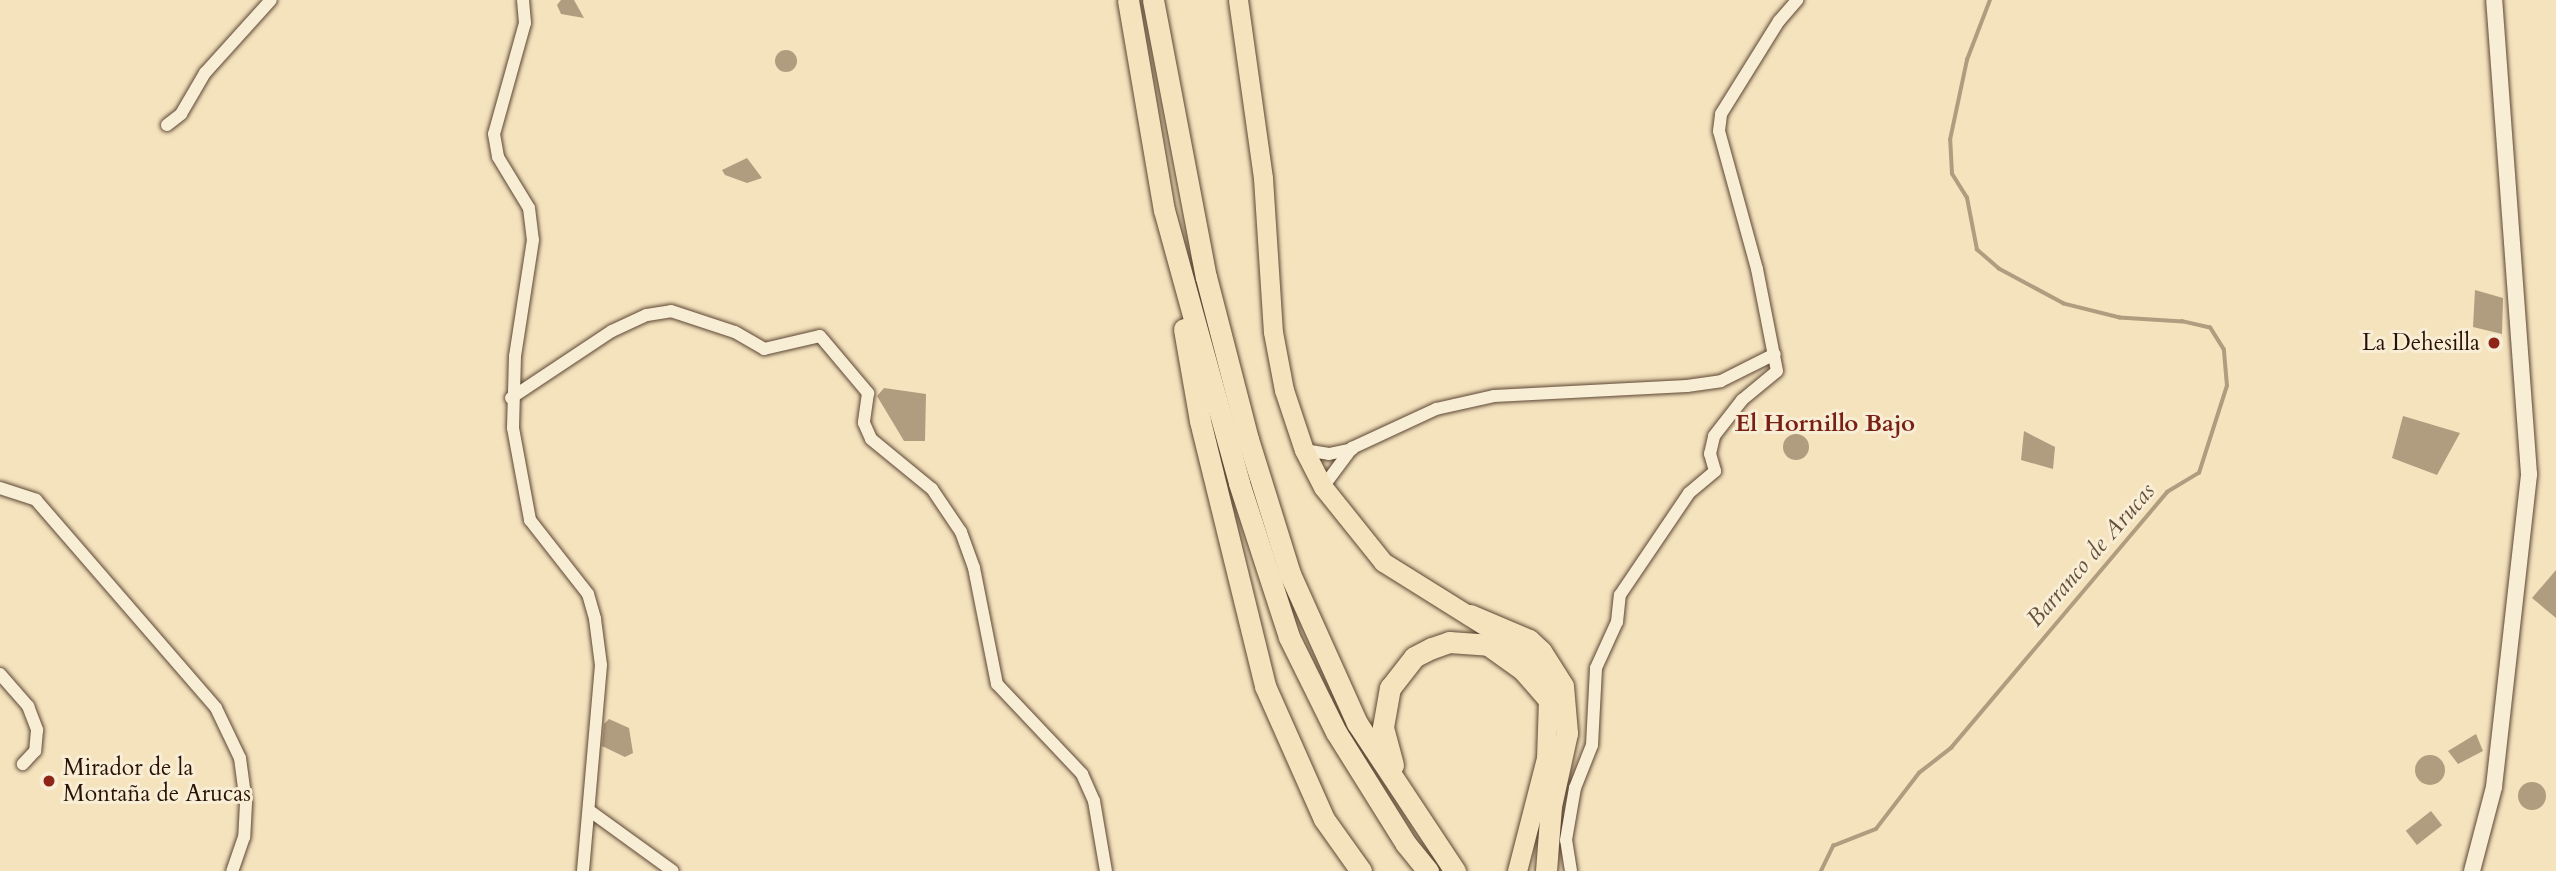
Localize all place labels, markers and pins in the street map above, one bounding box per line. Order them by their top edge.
place label: La Dehesilla [2362,329,2480,357]
marker: La Dehesilla [2486,335,2502,351]
place label: Mirador de la Montaña de Arucas [63,754,251,808]
marker: Mirador de la Montaña de Arucas [41,773,57,789]

